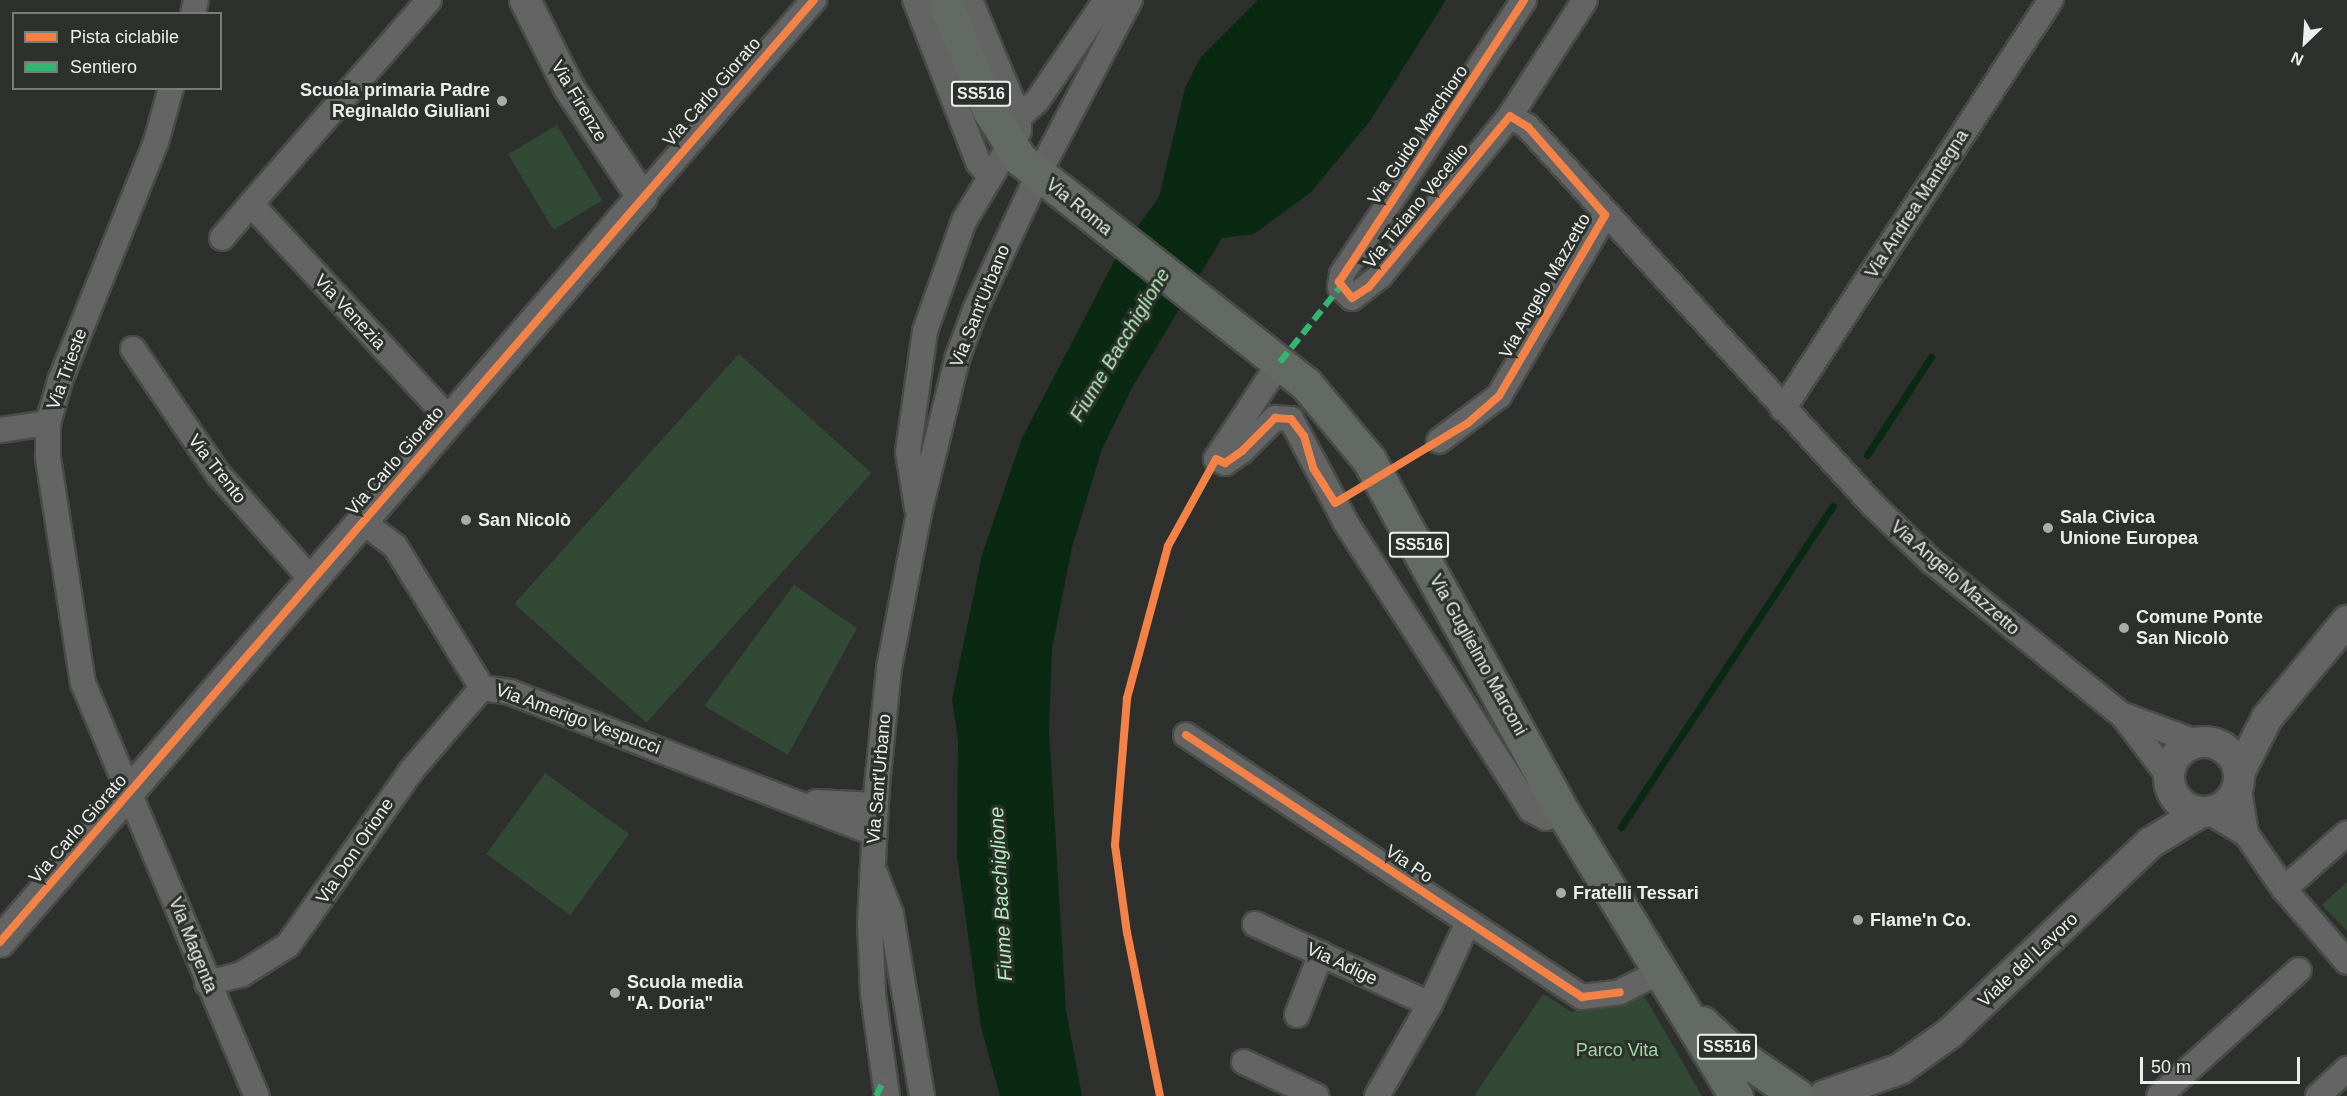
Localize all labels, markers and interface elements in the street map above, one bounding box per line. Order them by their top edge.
legend [12,12,222,90]
north arrow [2275,12,2335,72]
text: Pista ciclabile [70,27,179,47]
street label: Via Carlo Giorato [659,33,765,151]
text: N [2288,49,2306,69]
text: Sentiero [70,57,137,77]
street label: Via Firenze [546,57,612,145]
street label: Via Guido Marchioro [1363,61,1473,209]
place label: Scuola primaria Padre Reginaldo Giuliani [300,80,490,122]
road number: SS516 [950,81,1012,107]
marker: Scuola primaria Padre Reginaldo Giuliani [495,94,509,108]
street label: Via Andrea Mantegna [1861,125,1973,283]
street label: Via Tiziano Vecellio [1359,139,1473,273]
street label: Via Roma [1042,174,1116,240]
street label: Via Angelo Mazzetto [1494,209,1596,363]
street label: Via Sant'Urbano [946,242,1014,370]
water label: Fiume Bacchiglione [1065,264,1175,426]
street label: Via Venezia [310,270,390,354]
street label: Via Trieste [42,325,92,413]
street label: Via Carlo Giorato [342,402,448,520]
street label: Via Trento [183,430,251,508]
place label: Sala Civica Unione Europea [2060,507,2198,550]
place label: San Nicolò [478,509,571,531]
marker: San Nicolò [459,513,473,527]
street label: Via Angelo Mazzetto [1886,516,2024,640]
marker: Sala Civica Unione Europea [2041,521,2055,535]
road number: SS516 [1388,532,1450,558]
street label: Via Guglielmo Marconi [1425,571,1531,739]
place label: Comune Ponte San Nicolò [2136,607,2263,650]
marker: Comune Ponte San Nicolò [2117,621,2131,635]
street label: Via Amerigo Vespucci [492,679,664,759]
street label: Via Sant'Urbano [863,713,895,845]
street label: Via Carlo Giorato [25,770,131,888]
street label: Via Don Orione [312,794,398,908]
water label: Fiume Bacchiglione [984,806,1018,982]
street label: Via Po [1381,840,1437,888]
place label: Fratelli Tessari [1573,882,1699,904]
marker: Fratelli Tessari [1554,886,1568,900]
street label: Via Magenta [164,894,222,996]
street label: Viale del Lavoro [1974,908,2082,1012]
place label: Flame'n Co. [1870,909,1971,931]
marker: Flame'n Co. [1851,913,1865,927]
street label: Via Adige [1303,938,1381,990]
place label: Scuola media "A. Doria" [627,972,743,1014]
marker: Scuola media "A. Doria" [608,986,622,1000]
road number: SS516 [1696,1034,1758,1060]
park label: Parco Vita [1576,1039,1658,1061]
scale bar [2143,1045,2304,1083]
text: 50 m [2151,1057,2191,1077]

